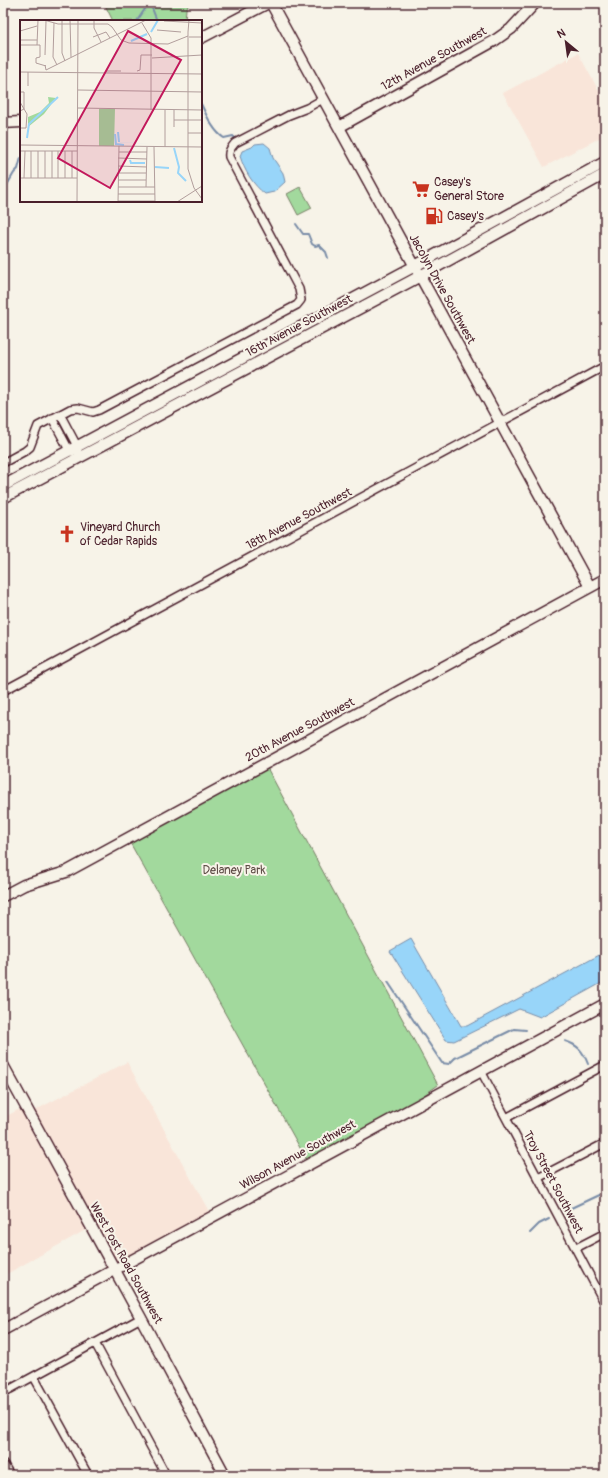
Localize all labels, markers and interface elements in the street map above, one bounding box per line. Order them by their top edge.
inset map [20,20,202,202]
north arrow [546,22,586,62]
street label: 12th Avenue Southwest [379,24,489,94]
text: N [555,26,568,41]
place label: Casey's General Store [434,175,504,204]
supermarket icon: Casey's General Store [411,179,431,199]
fuel station icon: Casey's [424,206,444,226]
place label: Casey's [447,209,485,224]
street label: Jacolyn Drive Southwest [405,231,479,347]
street label: 16th Avenue Southwest [243,292,355,360]
street label: 18th Avenue Southwest [244,485,355,553]
place label: Vineyard Church of Cedar Rapids [80,520,161,549]
church icon: Vineyard Church of Cedar Rapids [57,524,77,544]
street label: 20th Avenue Southwest [243,695,357,765]
park label: Delaney Park [203,863,265,878]
street label: Wilson Avenue Southwest [238,1117,359,1193]
street label: Troy Street Southwest [520,1128,586,1236]
street label: West Post Road Southwest [86,1200,166,1326]

